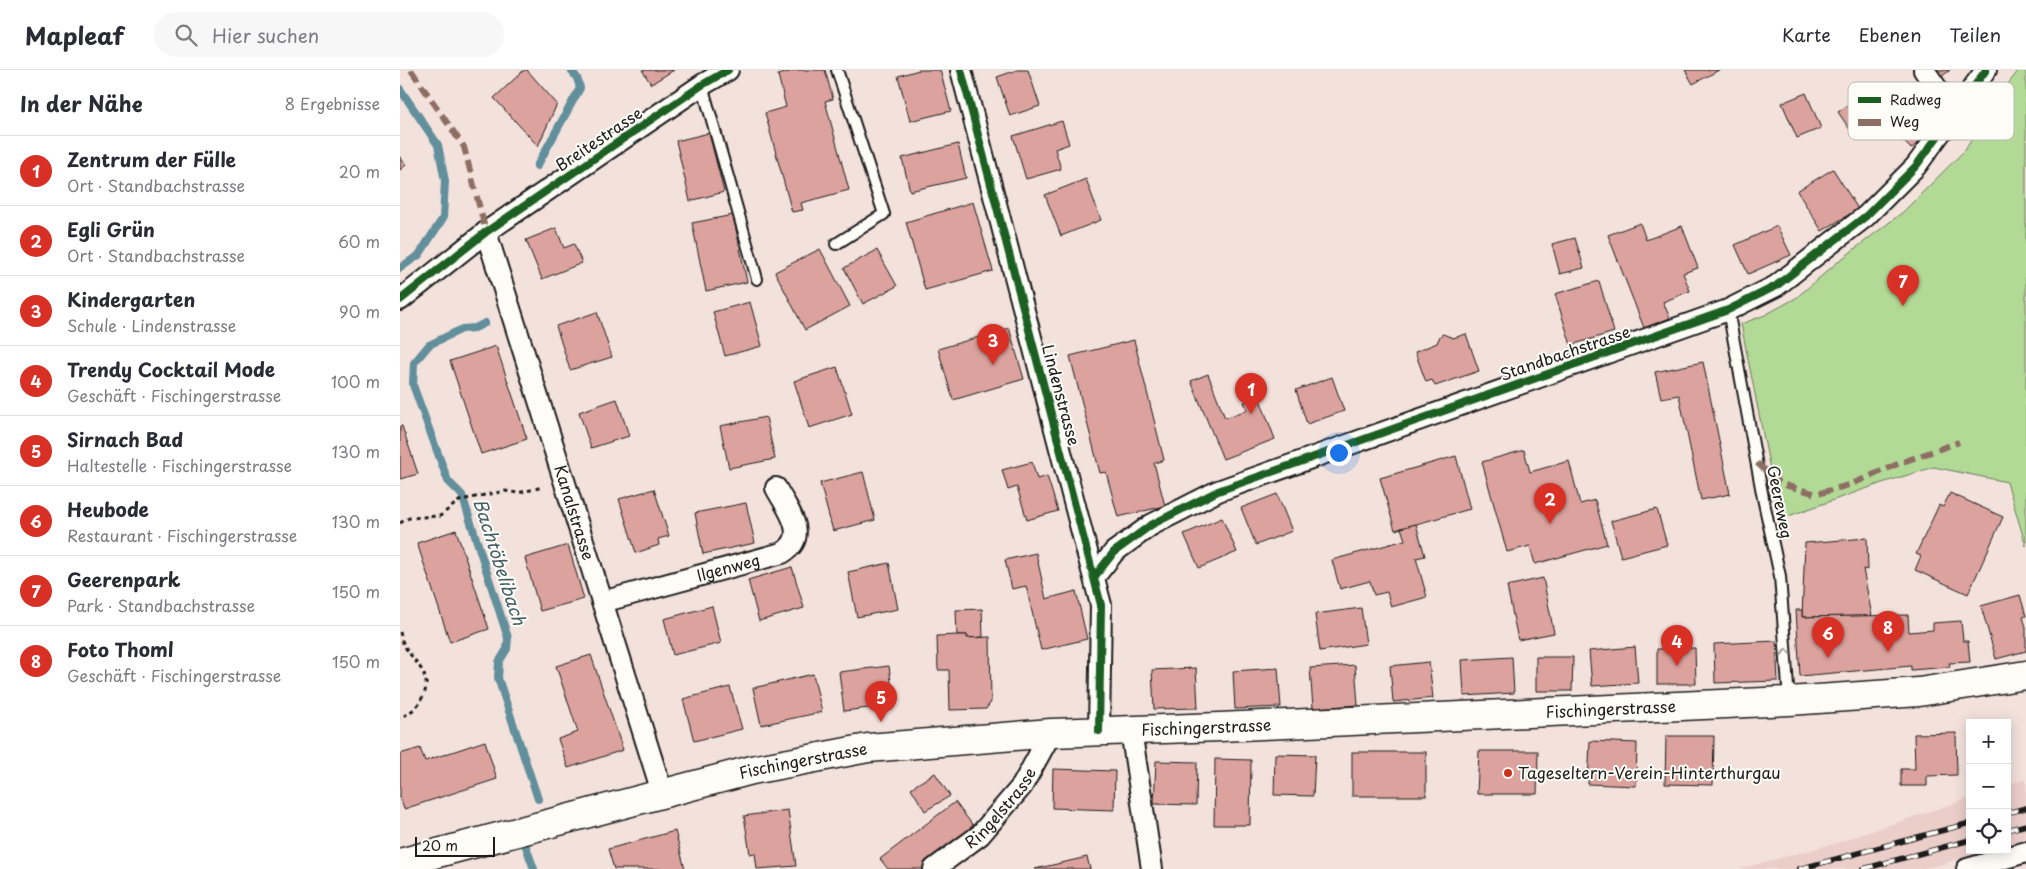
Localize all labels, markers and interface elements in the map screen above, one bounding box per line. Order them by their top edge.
search box [154,12,504,57]
text: Mapleaf [25,17,124,53]
icon: search [172,21,200,49]
text: Hier suchen [212,21,319,49]
text: Karte [1782,21,1831,48]
text: Ebenen [1859,21,1922,48]
text: Teilen [1950,21,2001,48]
legend [1848,82,2014,140]
text: In der Nähe [20,87,142,119]
text: Radweg [1890,89,1942,110]
text: 8 Ergebnisse [284,91,380,115]
street label: Breitestrasse [550,100,647,176]
text: Weg [1890,111,1919,132]
text: Zentrum der Fülle [67,145,236,173]
text: 1 [32,159,40,183]
text: 20 m [339,159,380,183]
text: Ort · Standbachstrasse [67,173,245,197]
text: Egli Grün [67,215,155,243]
text: 2 [30,229,42,253]
text: 60 m [338,229,380,253]
text: Ort · Standbachstrasse [67,243,245,267]
pin: 7 [1887,265,1919,306]
text: Kindergarten [67,285,195,313]
text: 3 [31,299,41,323]
text: 90 m [339,299,380,323]
text: Schule · Lindenstrasse [67,313,236,337]
street label: Standbachstrasse [1496,318,1633,386]
pin: 3 [977,324,1009,365]
street label: Lindenstrasse [1037,342,1087,448]
text: Trendy Cocktail Mode [67,355,275,383]
text: 4 [31,369,41,393]
text: 100 m [331,369,380,393]
pin: 1 [1235,373,1267,414]
text: Geschäft · Fischingerstrasse [67,383,281,407]
text: Sirnach Bad [67,425,183,453]
text: 5 [31,439,41,463]
text: 130 m [332,439,380,463]
your location [1326,440,1352,466]
text: Haltestelle · Fischingerstrasse [67,453,292,477]
street label: Kanalstrasse [549,461,601,563]
street label: Geereweg [1762,463,1800,541]
pin: 2 [1534,483,1566,524]
text: Heubode [67,495,149,523]
water label: Bachtöbelibach [467,495,534,629]
text: 6 [30,509,42,533]
text: 130 m [332,509,380,533]
text: Restaurant · Fischingerstrasse [67,523,297,547]
street label: Ilgenweg [694,547,763,587]
text: Geerenpark [67,565,181,593]
text: 7 [31,579,41,603]
text: 150 m [332,579,380,603]
text: Park · Standbachstrasse [67,593,255,617]
pin: 8 [1872,611,1904,652]
pin: 6 [1812,617,1844,658]
pin: 4 [1661,625,1693,666]
text: Foto Thoml [67,635,174,663]
one-way arrow [1781,648,1792,656]
text: 8 [31,649,41,673]
text: 150 m [332,649,380,673]
text: Geschäft · Fischingerstrasse [67,663,281,687]
pin: 5 [865,681,897,722]
street label: Fischingerstrasse [1545,693,1676,723]
street label: Fischingerstrasse [1141,712,1272,741]
map controls [1966,719,2011,854]
button: + [1966,719,2011,764]
street label: Fischingerstrasse [736,735,869,784]
place label: Tageseltern-Verein-Hinterthurgau [1518,760,1781,784]
street label: Ringelstrasse [959,763,1041,854]
button: − [1966,764,2011,809]
marker: Tageseltern-Verein-Hinterthurgau [1502,767,1514,779]
button: locate [1966,809,2011,854]
scale bar [415,834,495,857]
text: 20 m [422,835,458,856]

